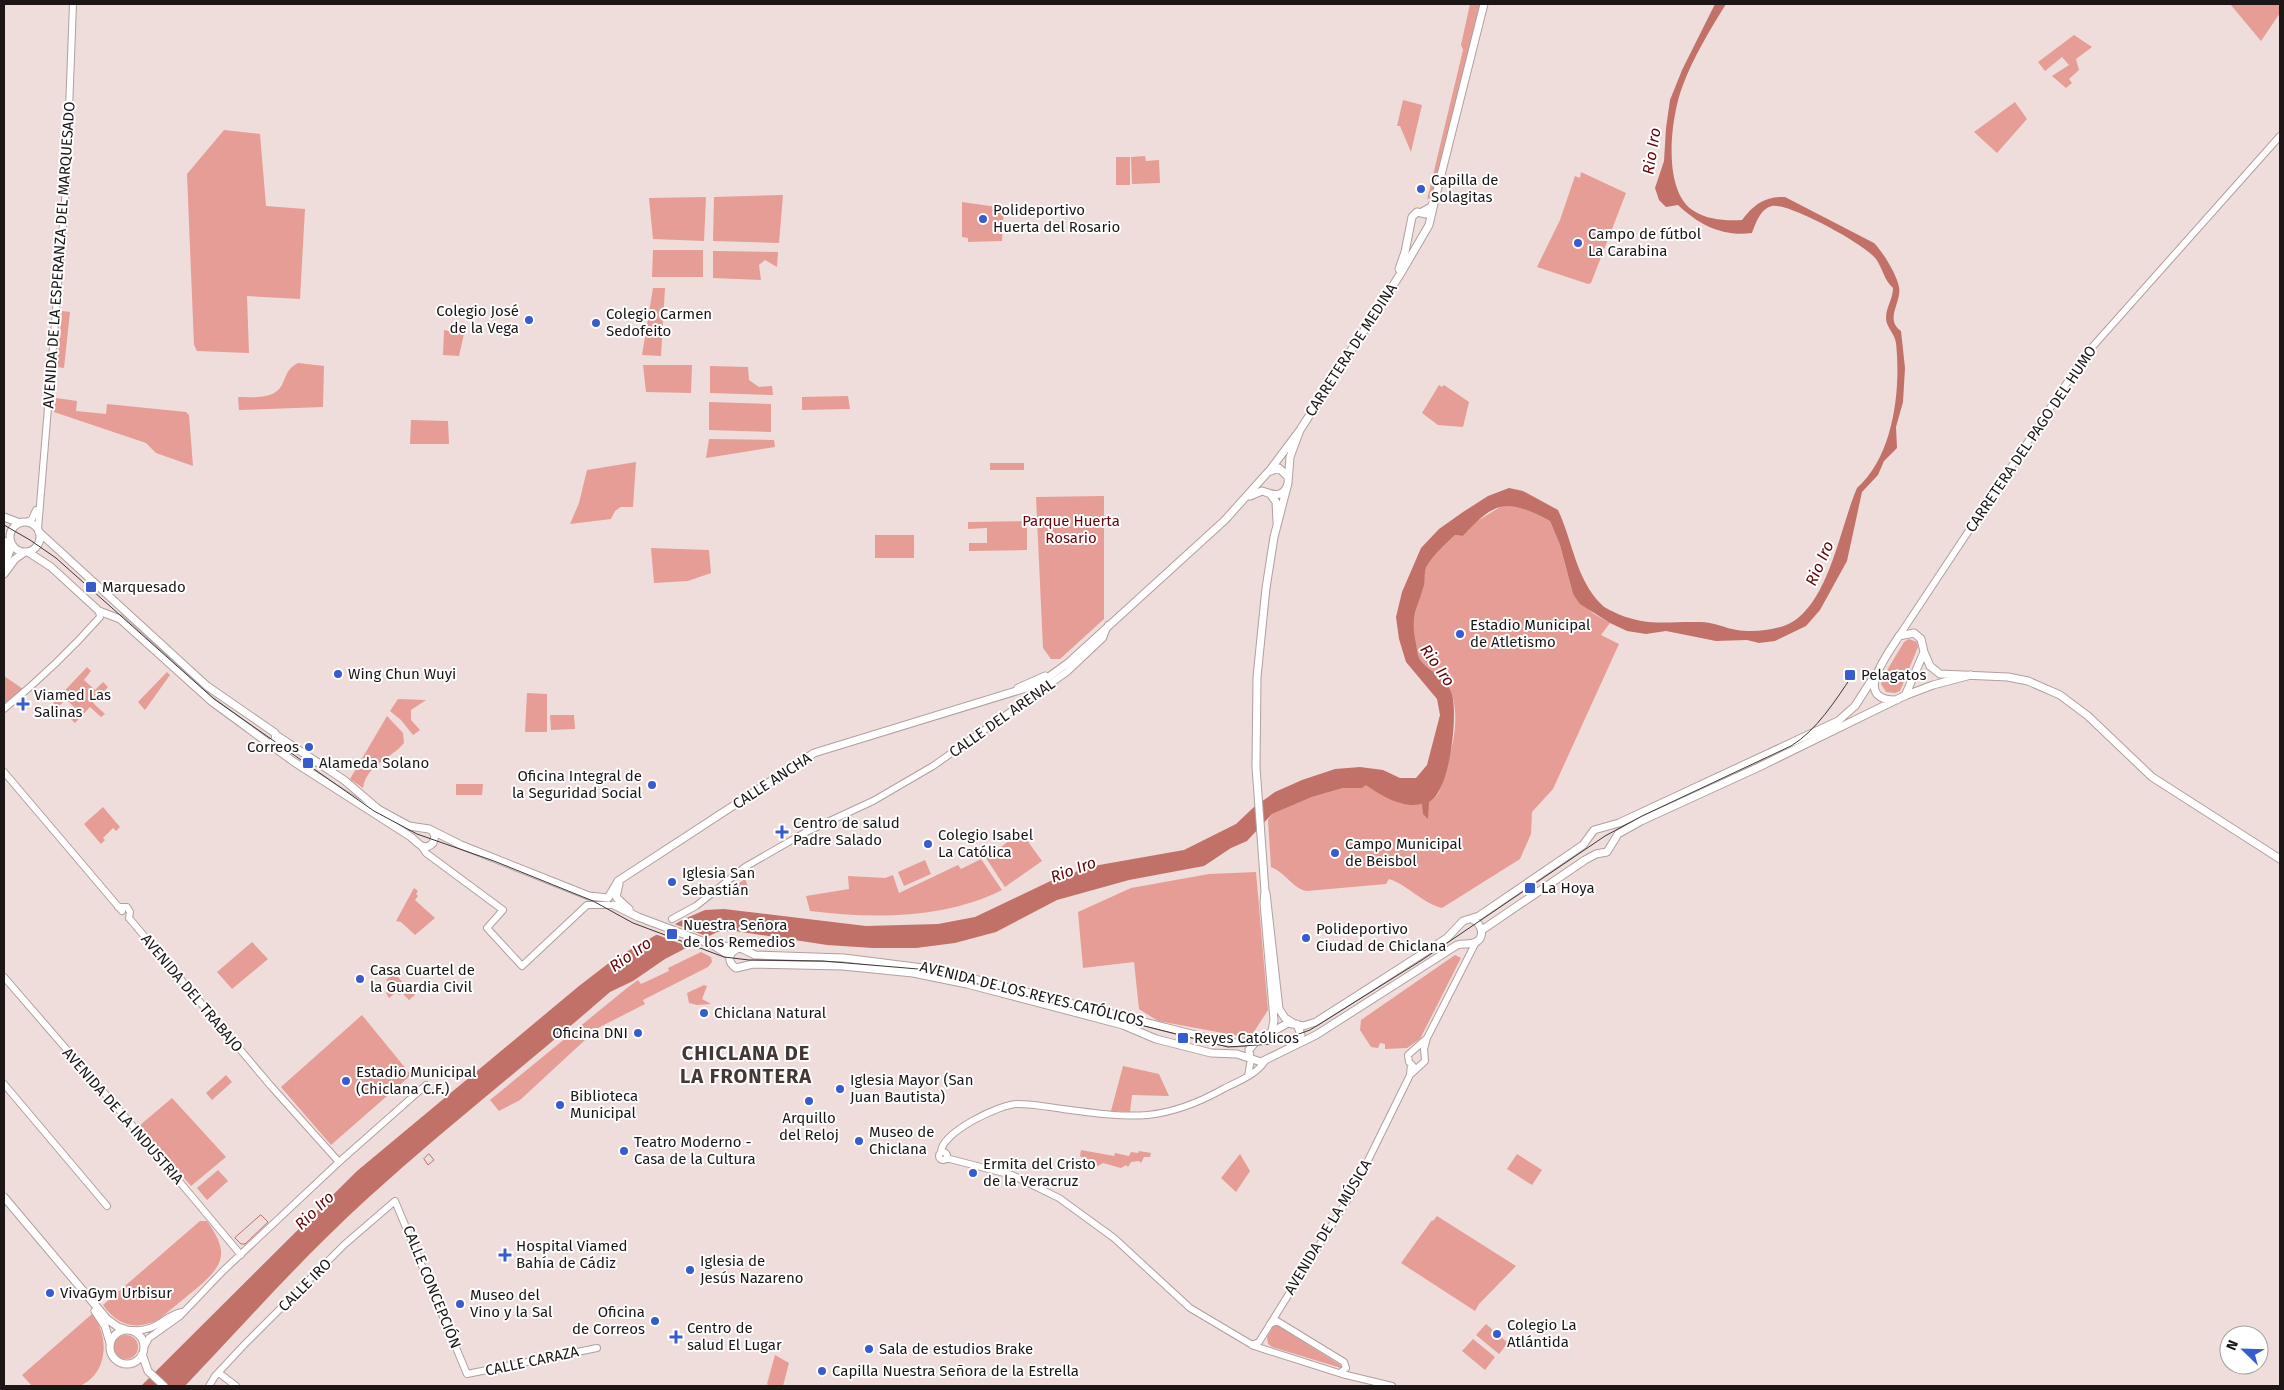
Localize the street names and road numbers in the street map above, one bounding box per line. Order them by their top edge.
street label: AVENIDA DE LA ESPERANZA DEL MARQUESADO [39,101,79,409]
street label: CARRETERA DE MEDINA [1301,280,1401,420]
street label: CARRETERA DEL PAGO DEL HUMO [1962,342,2100,536]
street label: CALLE DEL ARENAL [946,674,1059,761]
street label: CALLE ANCHA [729,749,815,813]
street label: AVENIDA DEL TRABAJO [137,930,247,1056]
street label: AVENIDA DE LOS REYES CATÓLICOS [918,957,1146,1031]
street label: AVENIDA DE LA INDUSTRIA [59,1044,187,1188]
street label: AVENIDA DE LA MÚSICA [1281,1156,1376,1298]
street label: CALLE CONCEPCIÓN [399,1223,465,1351]
street label: CALLE IRO [275,1255,335,1315]
street label: CALLE CARAZA [484,1342,581,1380]

